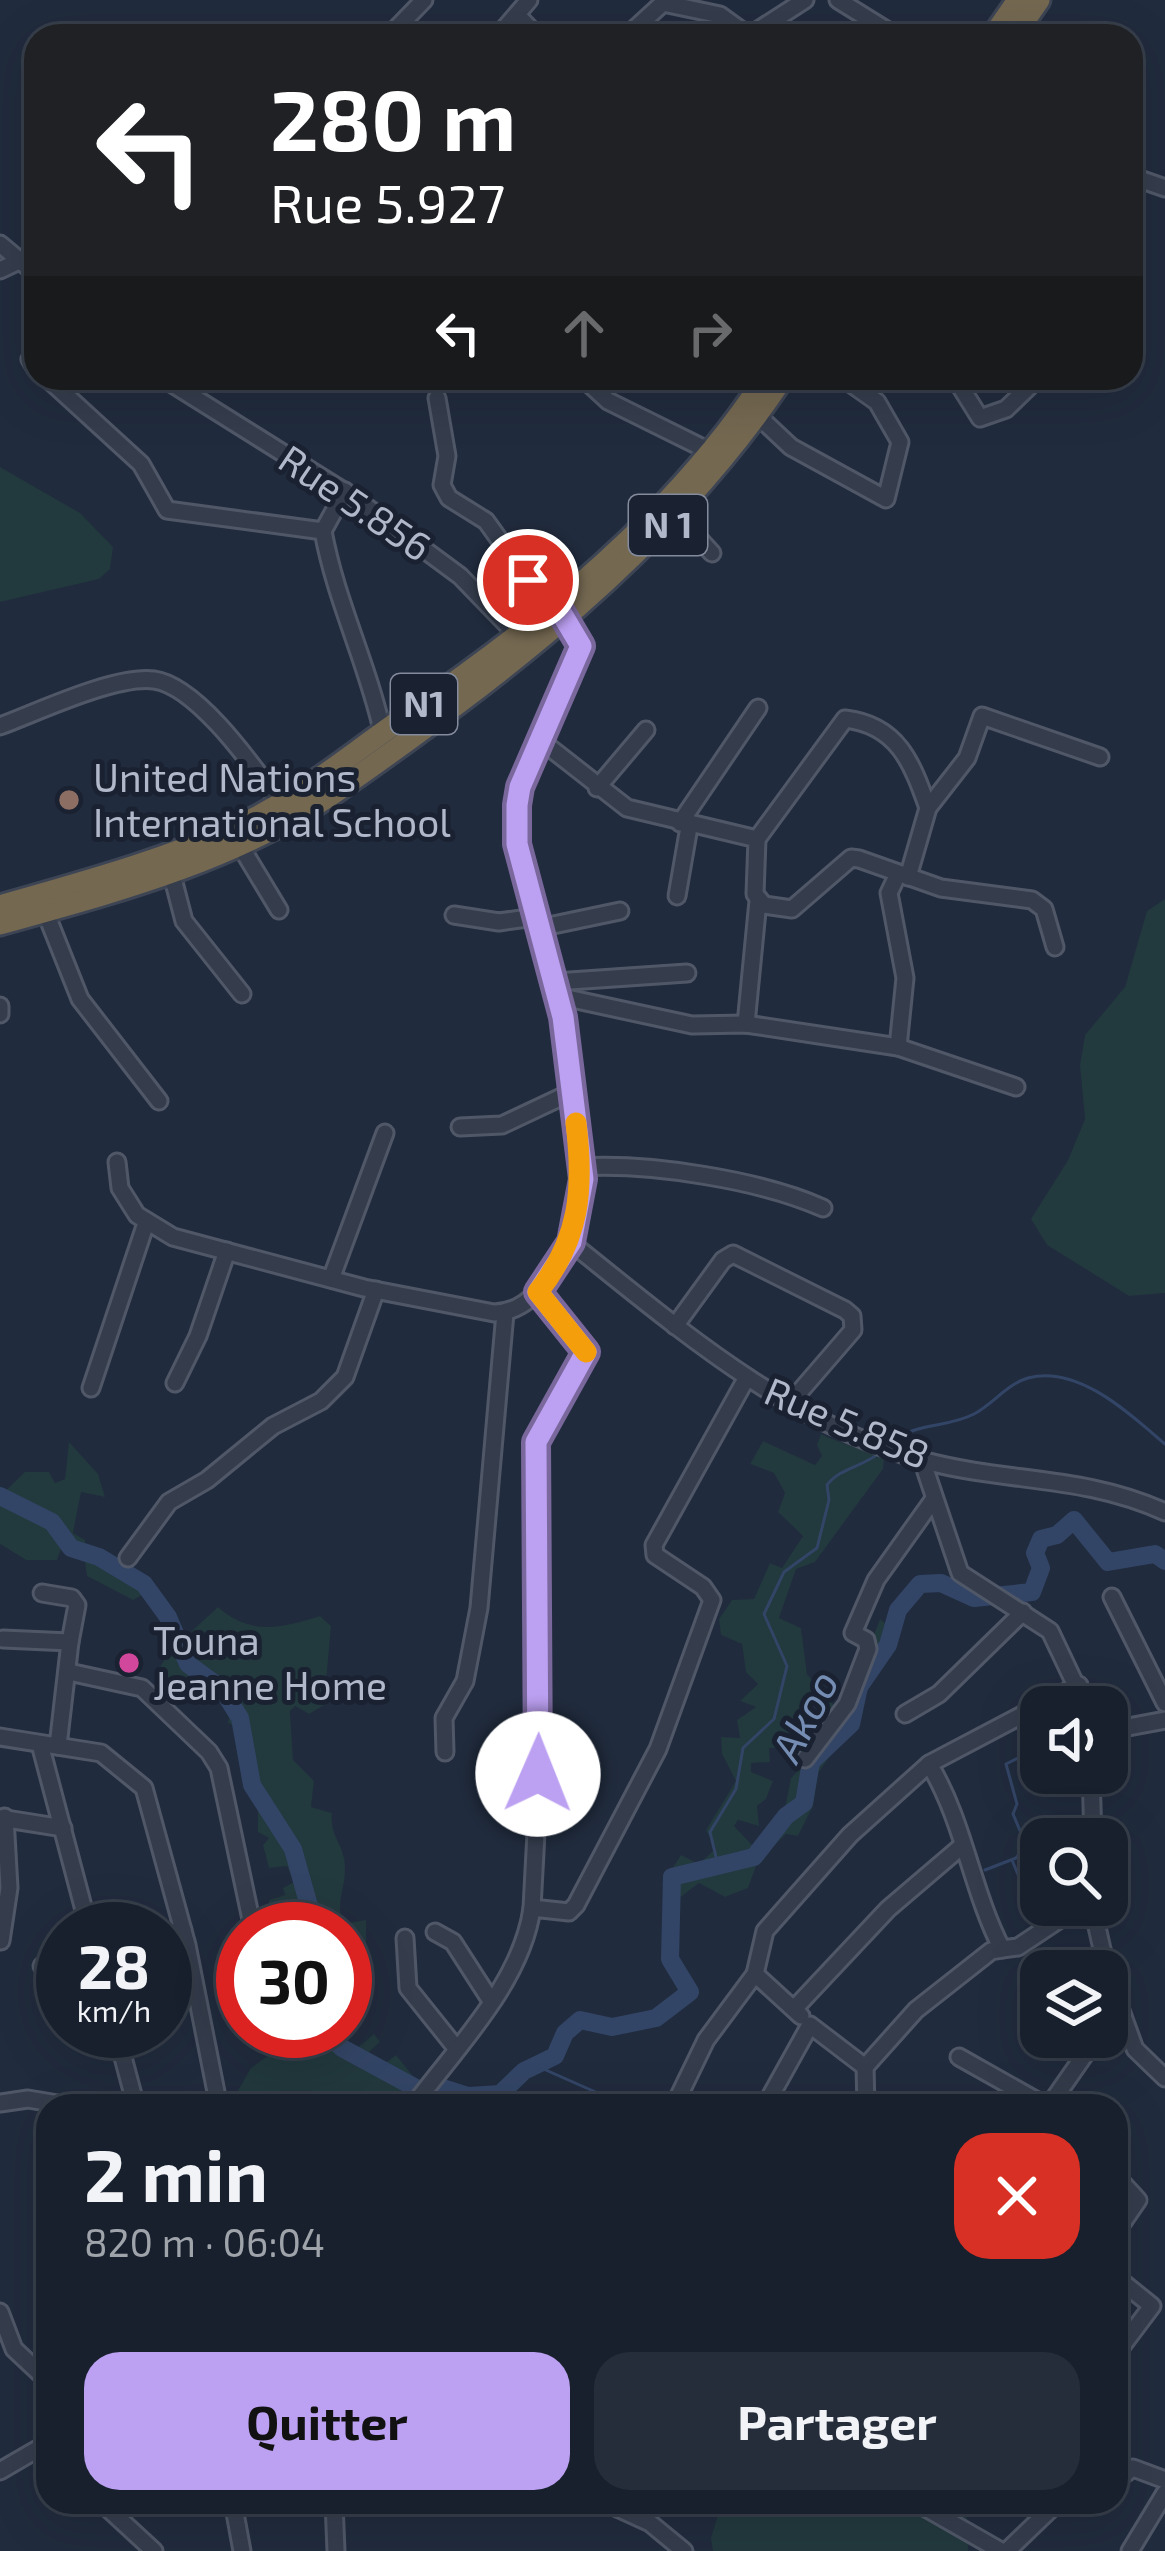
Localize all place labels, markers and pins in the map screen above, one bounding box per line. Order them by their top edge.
pin [477,529,579,631]
place label: United Nations International School [93,753,451,845]
marker: United Nations International School [56,787,82,813]
place label: Touna Jeanne Home [153,1616,387,1708]
marker: Touna Jeanne Home [116,1650,142,1676]

